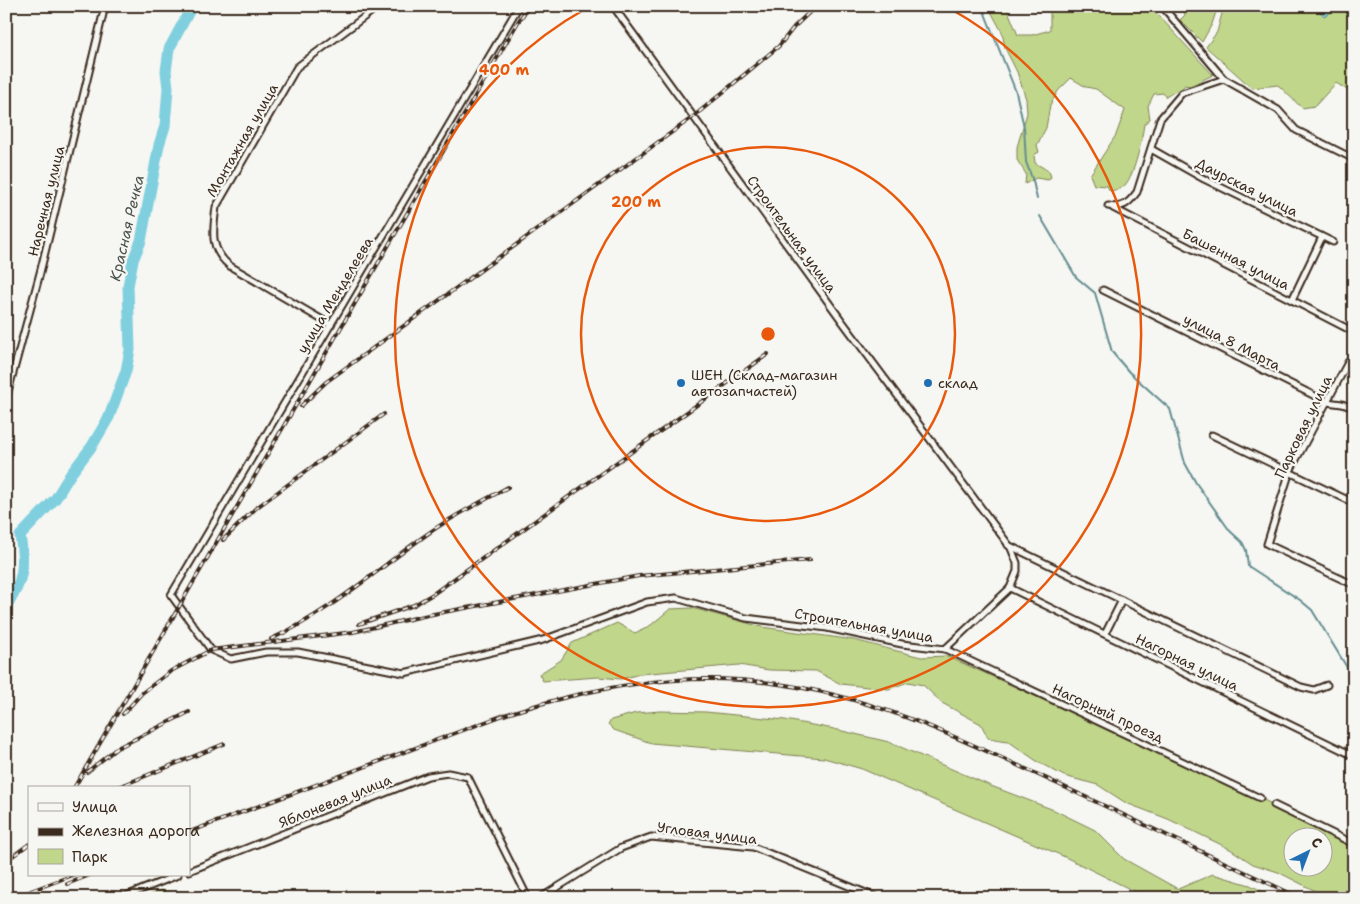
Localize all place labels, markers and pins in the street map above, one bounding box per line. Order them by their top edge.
centre of rings [759,325,777,343]
place label: ШЕН (Склад-магазин автозапчастей) [691,366,837,400]
place label: склад [938,374,978,392]
marker: ШЕН (Склад-магазин автозапчастей) [675,377,687,389]
marker: склад [922,377,934,389]

